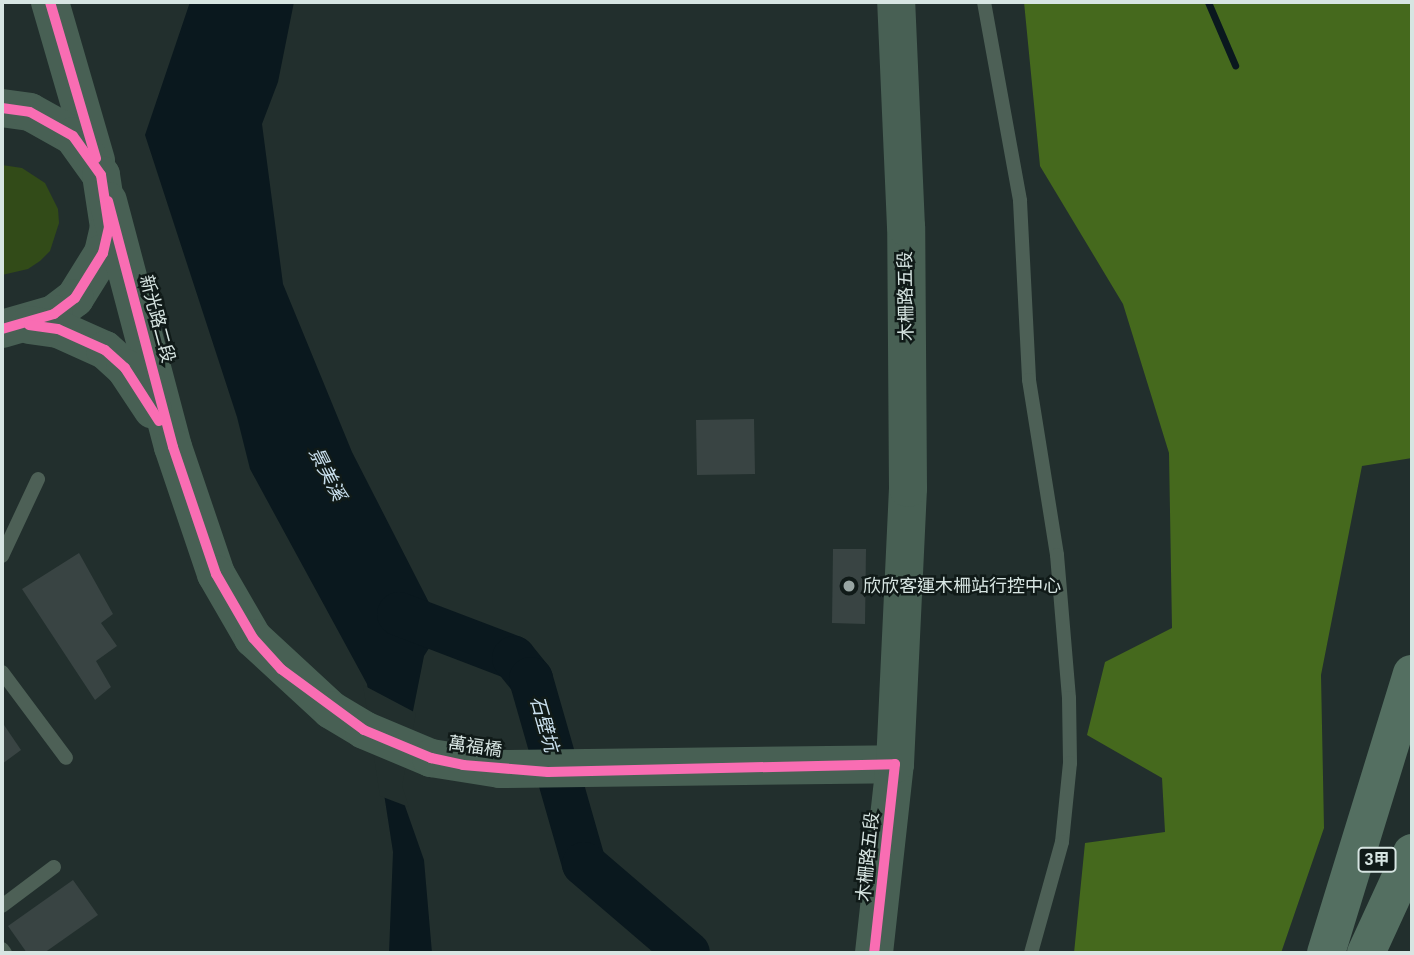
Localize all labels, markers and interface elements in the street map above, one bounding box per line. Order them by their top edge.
street label: 木柵路五段 [894,251,918,341]
street label: 新光路二段 [135,273,179,365]
water label: 景美溪 [304,443,350,505]
place label: 欣欣客運木柵站行控中心 [863,575,1061,597]
marker: 欣欣客運木柵站行控中心 [841,578,857,594]
water label: 石壁坑 [525,693,563,755]
street label: 萬福橋 [447,733,503,761]
street label: 木柵路五段 [853,811,883,903]
road number: 3甲 [1356,848,1398,873]

